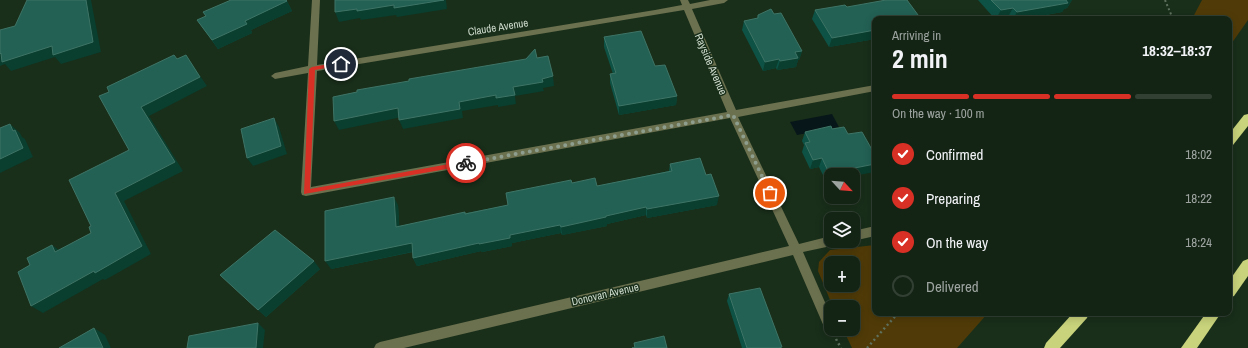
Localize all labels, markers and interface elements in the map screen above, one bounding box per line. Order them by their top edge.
street label: Claude Avenue [467,15,529,39]
text: Arriving in [892,27,941,44]
street label: Rayside Avenue [692,31,730,97]
text: 18:32–18:37 [1142,40,1212,61]
text: 2 min [892,41,948,76]
pin [324,47,358,81]
icon: home [330,53,352,75]
text: On the way · 100 m [892,105,984,122]
courier [446,143,486,183]
icon: check [892,143,914,165]
text: Confirmed [926,144,983,165]
text: 18:02 [1185,146,1212,163]
icon: bike [455,152,477,174]
north arrow [824,168,860,204]
map controls [824,168,860,336]
pin [753,176,787,210]
icon: bag [759,182,781,204]
icon: check [892,187,914,209]
text: Preparing [926,188,980,209]
text: 18:22 [1185,190,1212,207]
button: layers [824,212,860,248]
icon: check [892,231,914,253]
text: On the way [926,232,988,253]
text: 18:24 [1185,234,1212,251]
button: + [824,256,860,292]
text: Delivered [926,276,979,297]
street label: Donovan Avenue [570,279,640,309]
button: − [824,300,860,336]

